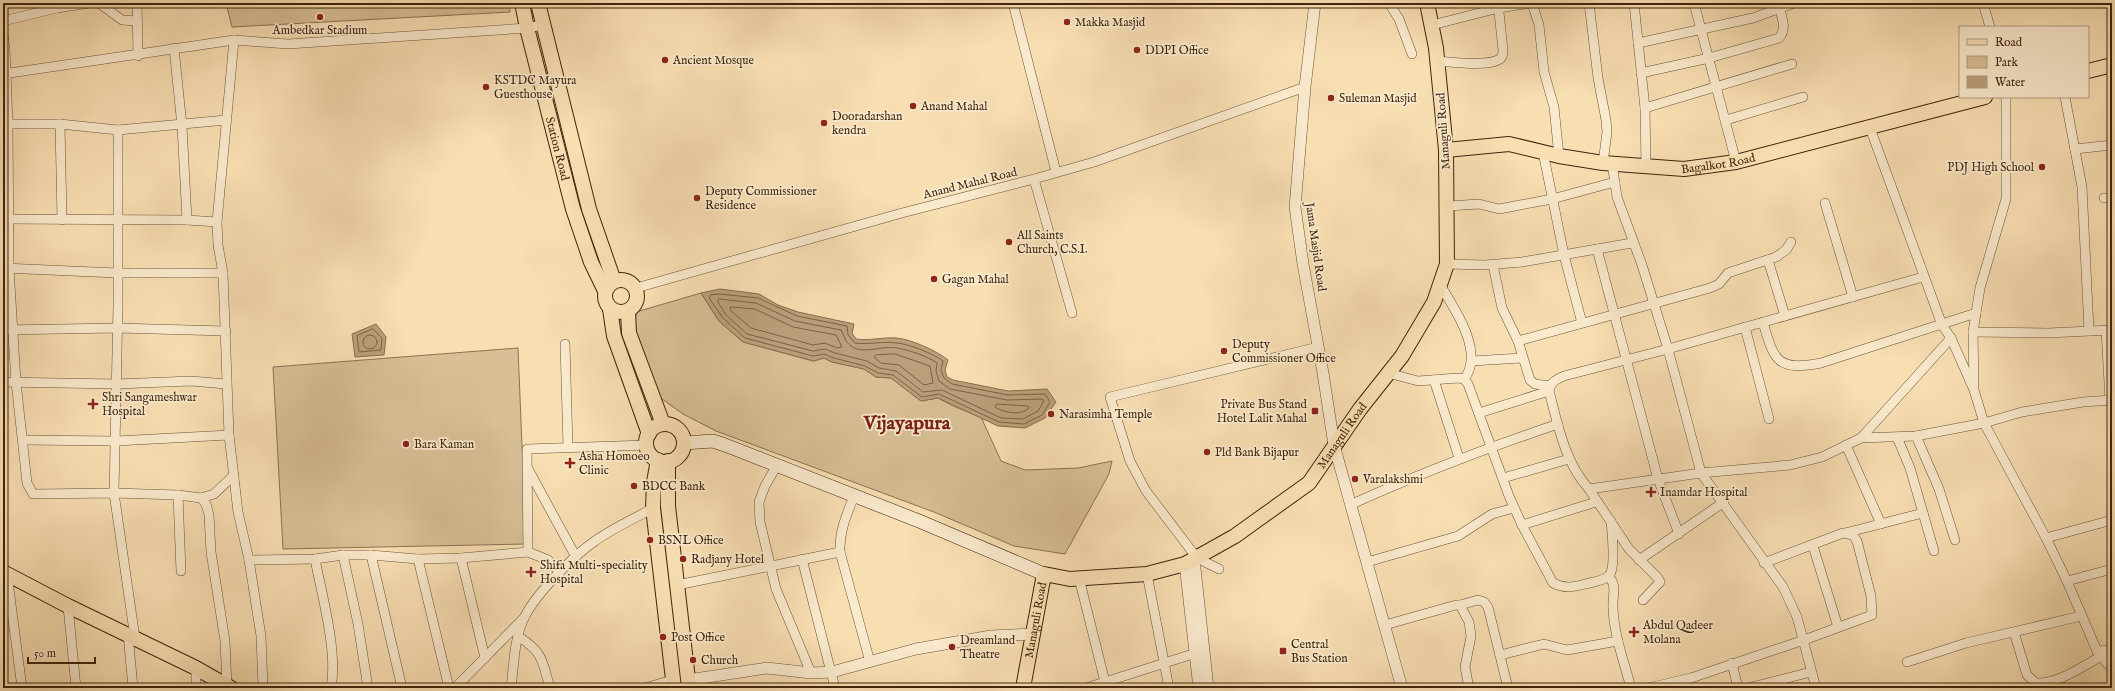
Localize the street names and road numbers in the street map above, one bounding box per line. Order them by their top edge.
street label: Managuli Road [1433,91,1454,170]
street label: Station Road [542,115,573,183]
street label: Bagalkot Road [1680,150,1757,177]
street label: Anand Mahal Road [921,164,1019,203]
street label: Jama Masjid Road [1301,200,1329,293]
street label: Managuli Road [1314,399,1371,472]
street label: Managuli Road [1022,580,1050,660]

